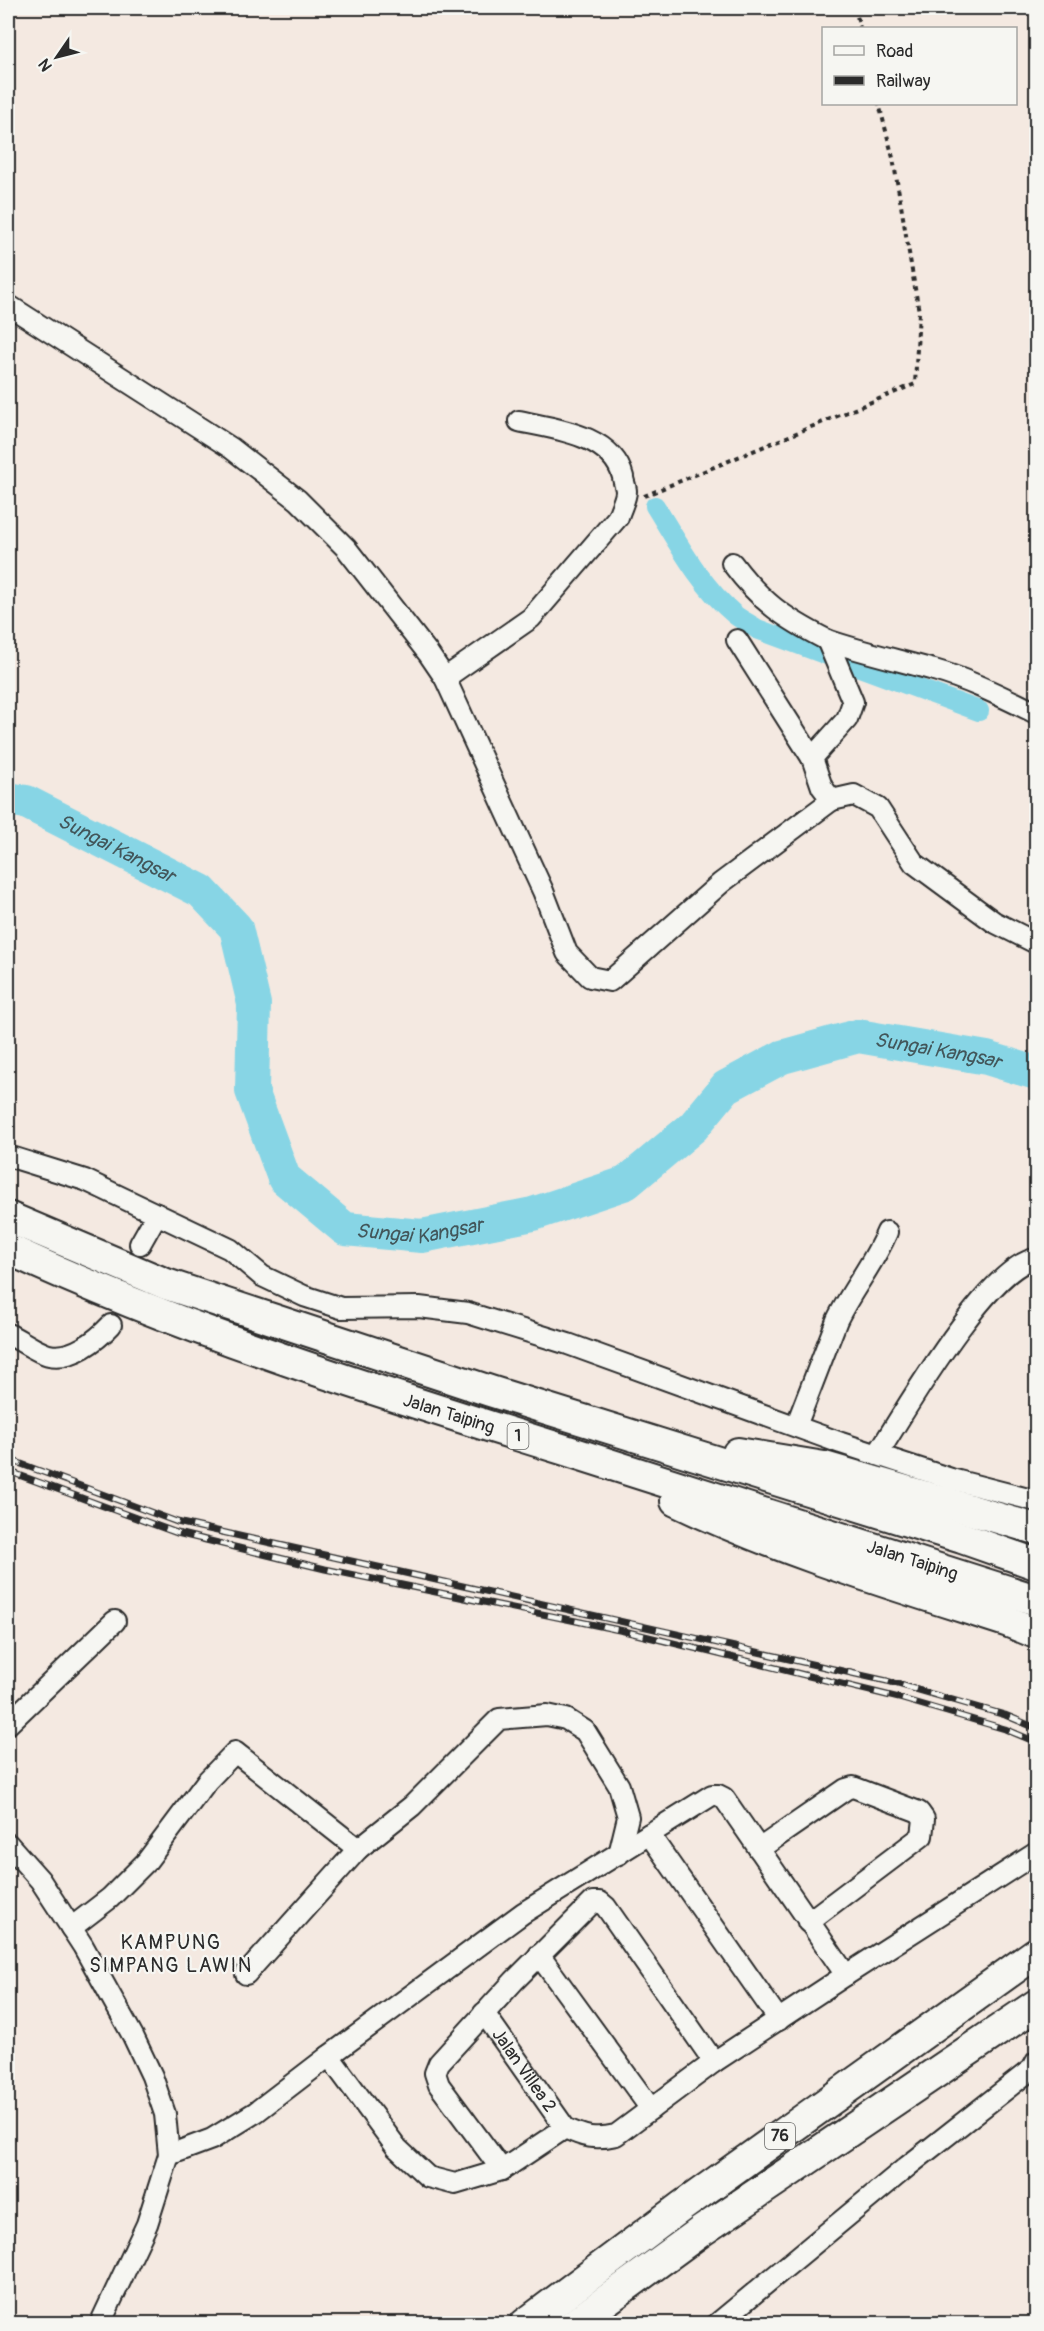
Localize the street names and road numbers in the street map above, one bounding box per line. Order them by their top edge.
street label: Jalan Taiping [400,1388,498,1439]
road number: 1 [508,1423,528,1449]
street label: Jalan Taiping [864,1535,961,1586]
street label: Jalan Villea 2 [487,2024,562,2117]
road number: 76 [765,2123,795,2149]

